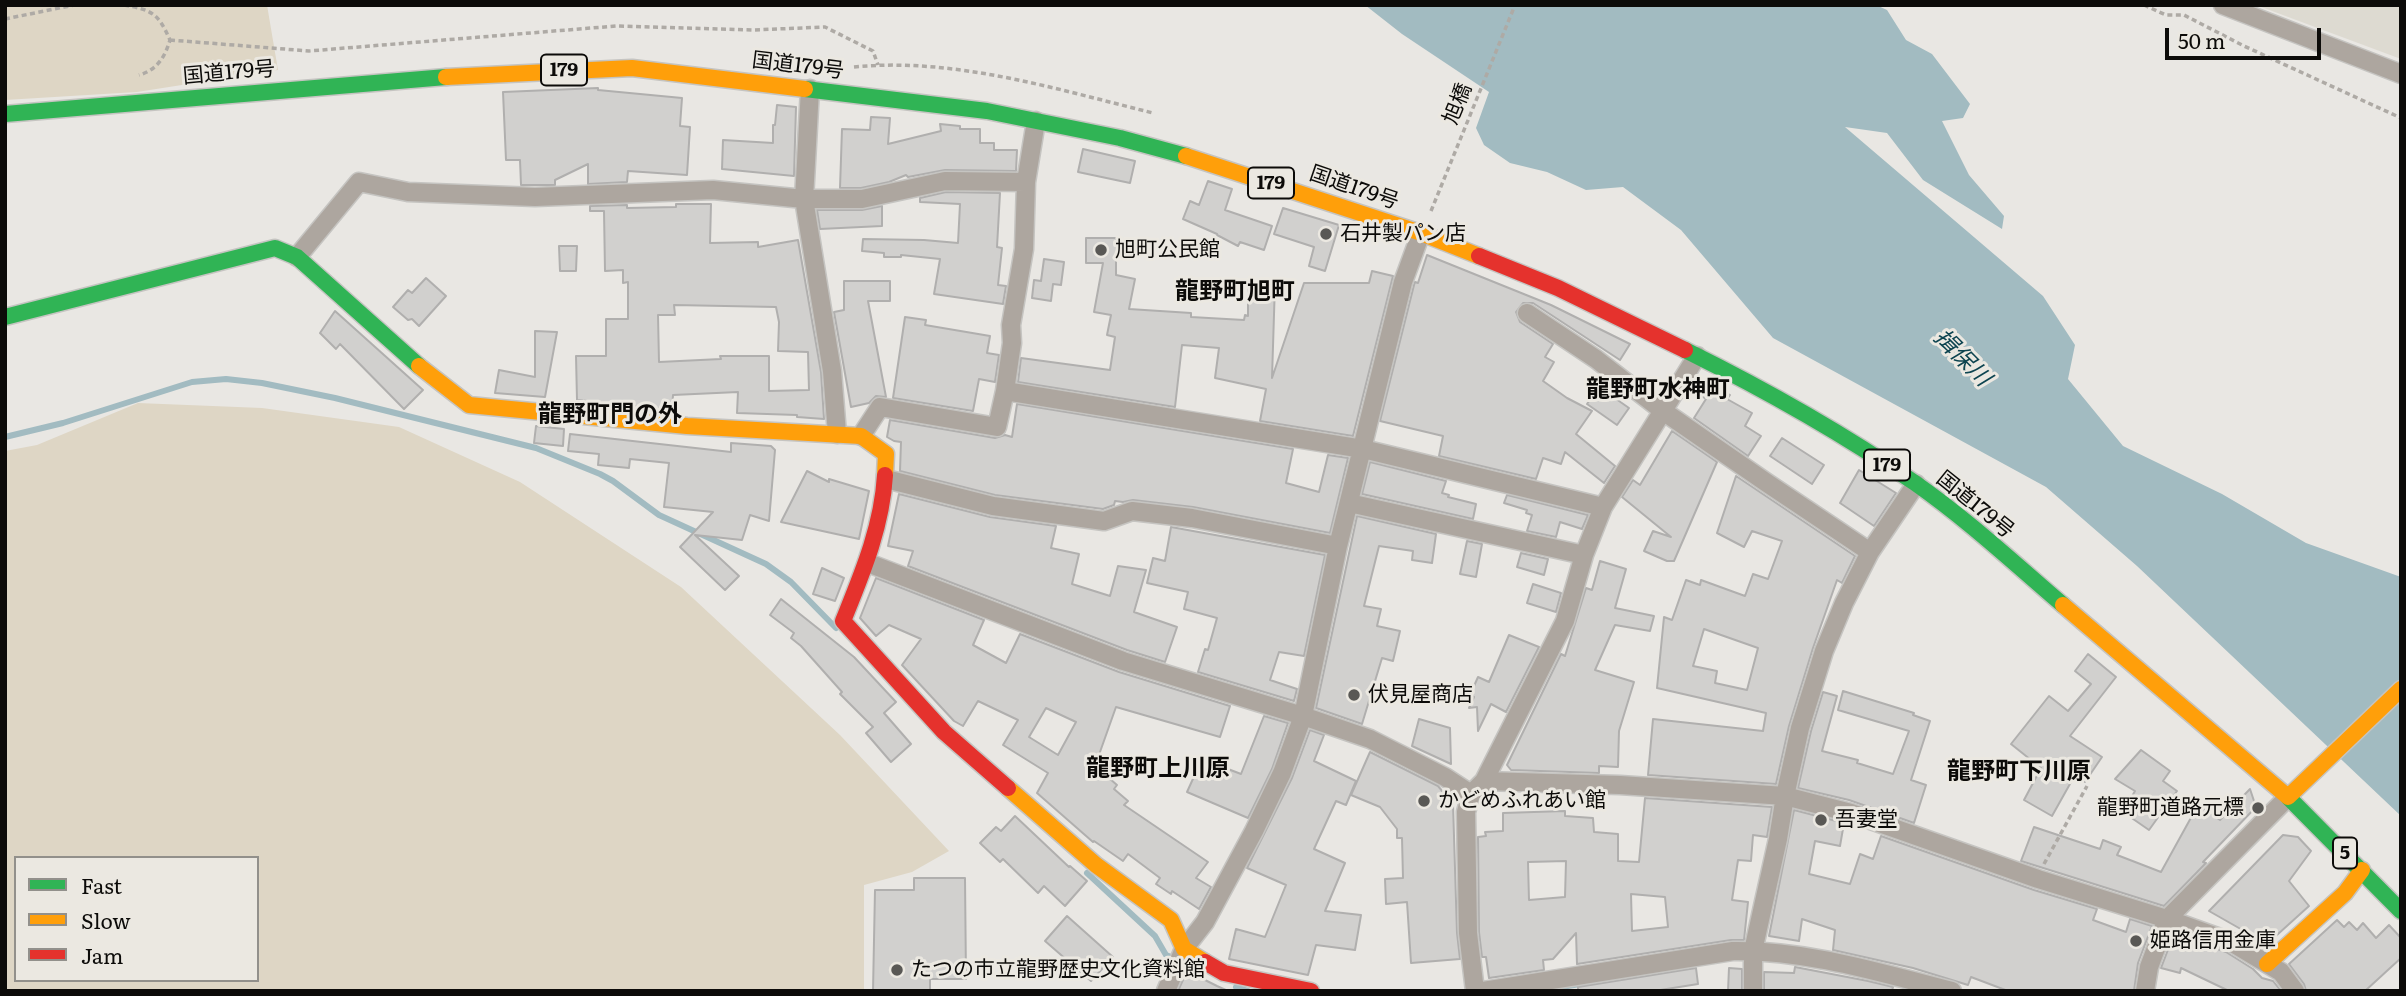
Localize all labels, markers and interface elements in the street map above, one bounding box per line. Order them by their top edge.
scale bar [2168,14,2324,58]
text: 50 m [2178,24,2225,55]
street label: 国道179号 [751,48,845,84]
road number: 179 [541,54,587,86]
street label: 国道179号 [182,56,276,90]
street label: 旭橋 [1438,80,1478,128]
street label: 国道179号 [1306,161,1402,215]
road number: 179 [1248,168,1294,198]
place label: 石井製パン店 [1340,221,1466,247]
marker: 石井製パン店 [1318,226,1334,242]
place label: 旭町公民館 [1115,237,1220,263]
marker: 旭町公民館 [1093,242,1109,258]
district label: 龍野町旭町 [1175,278,1295,306]
water label: 揖保川 [1928,324,1996,392]
district label: 龍野町水神町 [1586,376,1730,404]
district label: 龍野町門の外 [538,401,682,429]
road number: 179 [1864,450,1910,480]
street label: 国道179号 [1931,466,2019,544]
place label: 伏見屋商店 [1368,682,1473,708]
marker: 伏見屋商店 [1346,687,1362,703]
district label: 龍野町上川原 [1086,755,1230,783]
district label: 龍野町下川原 [1947,758,2091,786]
place label: かどめふれあい館 [1438,788,1606,814]
marker: かどめふれあい館 [1416,793,1432,809]
place label: 龍野町道路元標 [2097,795,2244,821]
marker: 龍野町道路元標 [2250,800,2266,816]
place label: 吾妻堂 [1835,807,1898,833]
marker: 吾妻堂 [1813,812,1829,828]
road number: 5 [2333,838,2357,868]
legend [14,856,259,982]
text: Fast [81,869,122,900]
text: Slow [81,904,131,935]
place label: 姫路信用金庫 [2150,928,2276,954]
marker: 姫路信用金庫 [2128,933,2144,949]
text: Jam [81,939,123,970]
place label: たつの市立龍野歴史文化資料館 [911,957,1205,983]
marker: たつの市立龍野歴史文化資料館 [889,962,905,978]

